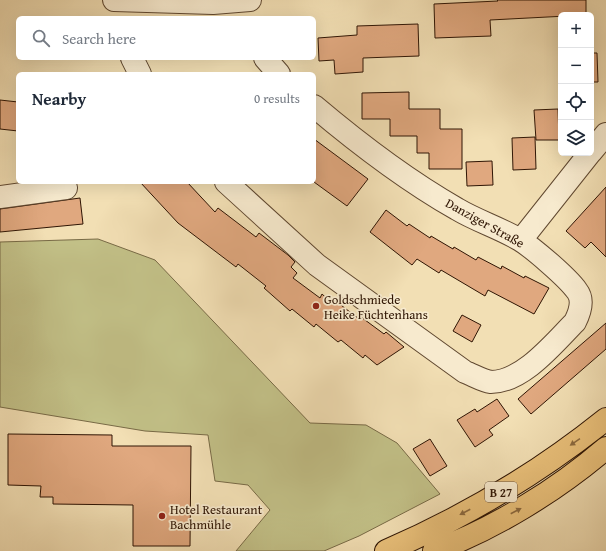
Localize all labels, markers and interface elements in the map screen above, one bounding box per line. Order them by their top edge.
map controls [558,12,594,156]
button: + [558,12,594,48]
search box [16,16,316,60]
icon: search [30,27,52,49]
text: Search here [62,28,136,49]
button: − [558,48,594,84]
button: locate [558,84,594,120]
text: Nearby [32,86,86,111]
text: 0 results [254,89,300,108]
button: layers [558,120,594,156]
street label: Danziger Straße [442,193,528,253]
place label: Goldschmiede Heike Füchtenhans [324,290,428,324]
marker: Goldschmiede Heike Füchtenhans [311,301,321,311]
one-way arrow [570,438,580,446]
road number: B 27 [485,482,517,502]
place label: Hotel Restaurant Bachmühle [170,500,263,534]
one-way arrow [460,508,471,515]
one-way arrow [510,508,522,515]
marker: Hotel Restaurant Bachmühle [157,511,167,521]

